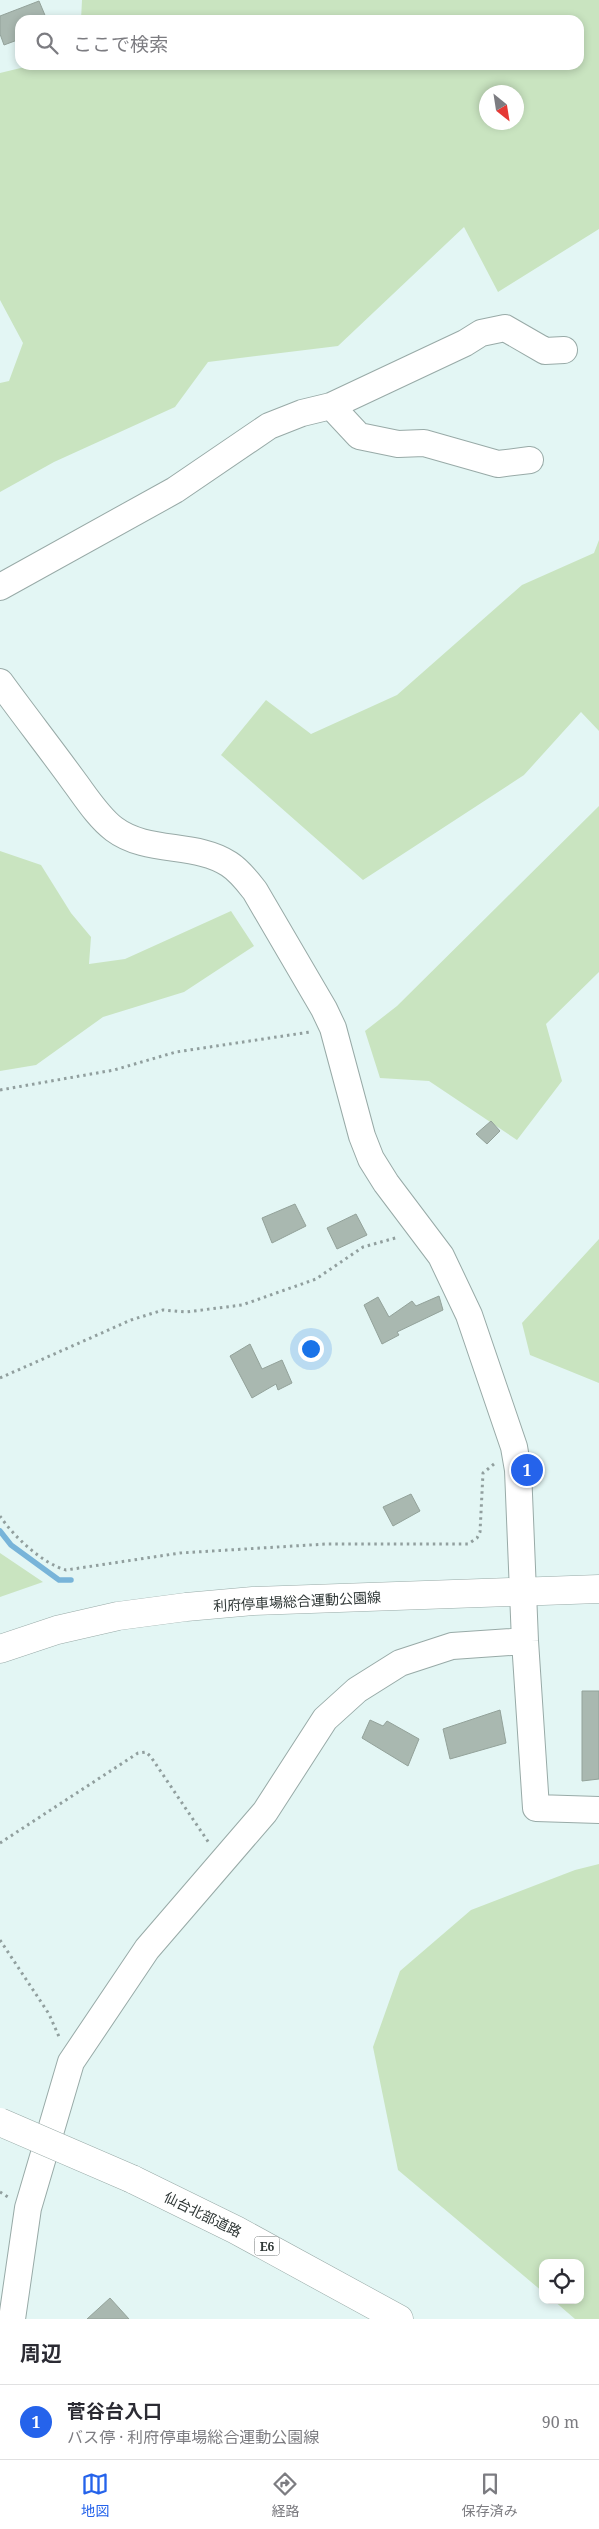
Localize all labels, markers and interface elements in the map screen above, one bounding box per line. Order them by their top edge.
search box [15,15,584,70]
icon: search [33,29,61,57]
text: ここで検索 [73,31,168,57]
north arrow [479,85,524,130]
your location [298,1336,324,1362]
pin: 1 [511,1451,543,1489]
street label: 利府停車場総合運動公園線 [213,1587,381,1615]
street label: 仙台北部道路 [161,2187,245,2241]
road number: E6 [254,2236,280,2256]
map controls [539,2259,584,2304]
button: locate [539,2259,584,2304]
text: 周辺 [20,2339,62,2367]
text: 菅谷台入口 [67,2398,162,2424]
text: 1 [31,2411,41,2433]
text: 90 m [542,2411,579,2433]
text: バス停 · 利府停車場総合運動公園線 [67,2426,319,2448]
tab: 地図 [81,2470,109,2520]
tab: 経路 [271,2470,299,2520]
tab: 保存済み [462,2470,518,2520]

